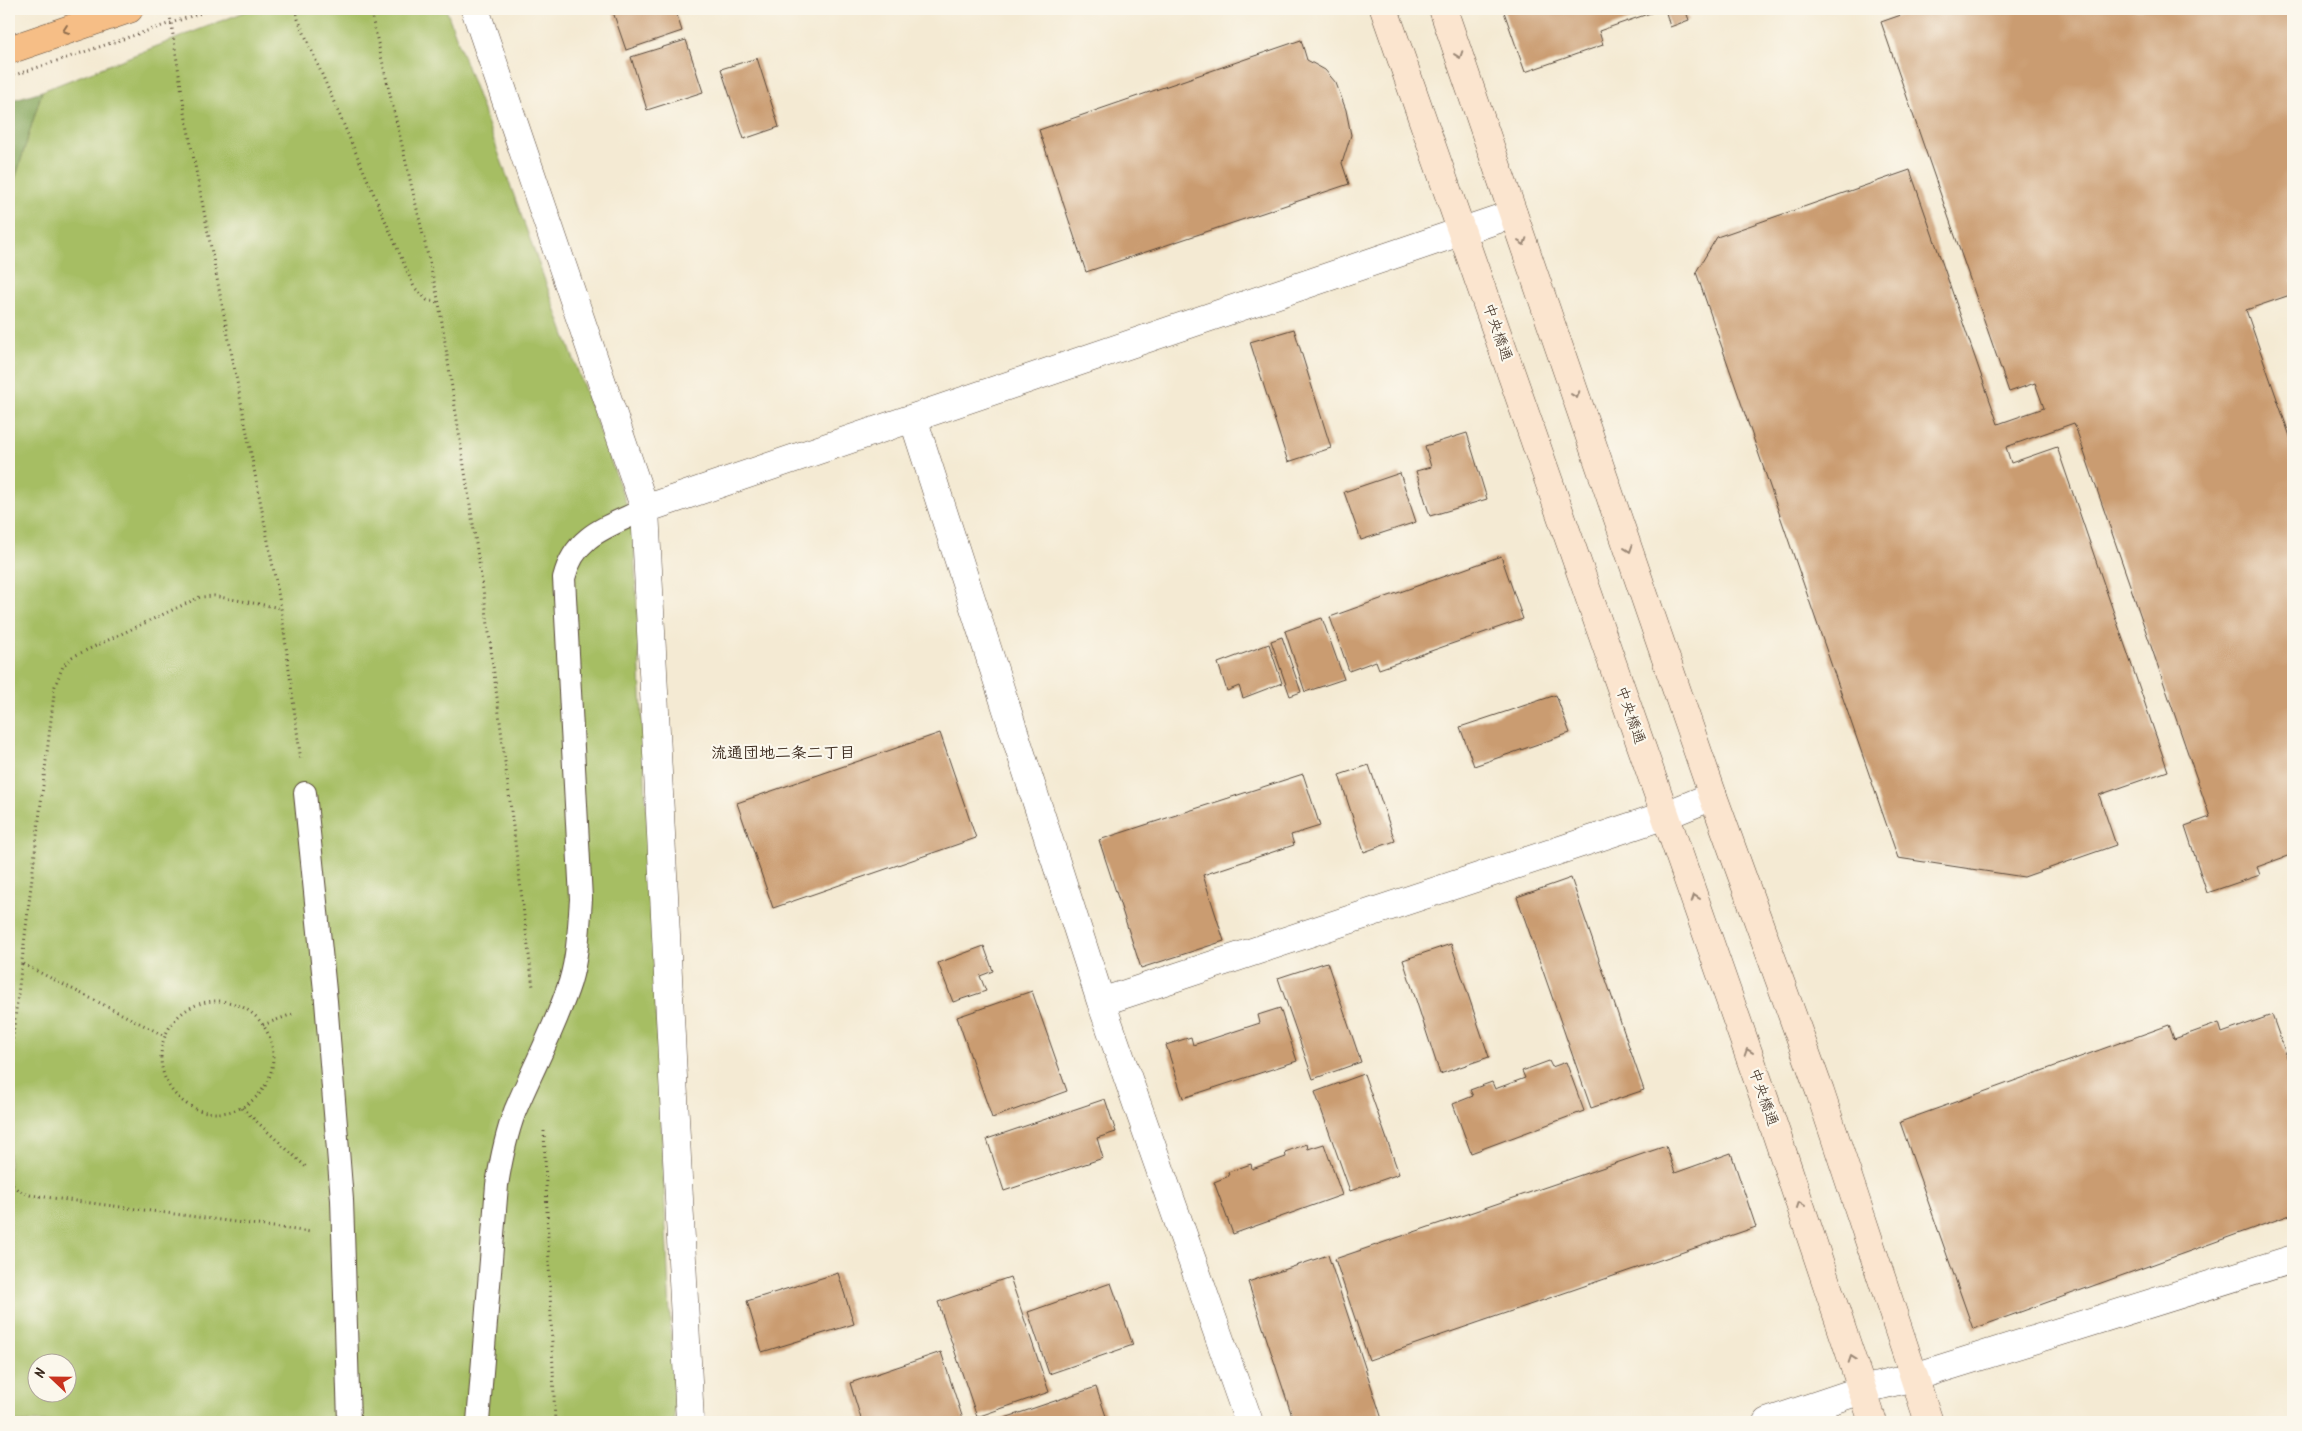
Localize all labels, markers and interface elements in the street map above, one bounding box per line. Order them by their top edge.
one-way arrow [62,24,71,34]
one-way arrow [1453,50,1463,59]
one-way arrow [1517,237,1527,245]
street label: 中央橋通 [1476,300,1518,365]
one-way arrow [1570,391,1580,399]
one-way arrow [1623,544,1633,553]
street label: 中央橋通 [1609,683,1651,748]
district label: 流通団地二条二丁目 [711,741,855,766]
one-way arrow [1691,894,1701,903]
one-way arrow [1744,1048,1754,1056]
street label: 中央橋通 [1742,1065,1784,1130]
one-way arrow [1796,1202,1806,1210]
north arrow [28,1354,78,1404]
one-way arrow [1848,1356,1858,1364]
text: N [29,1365,53,1382]

